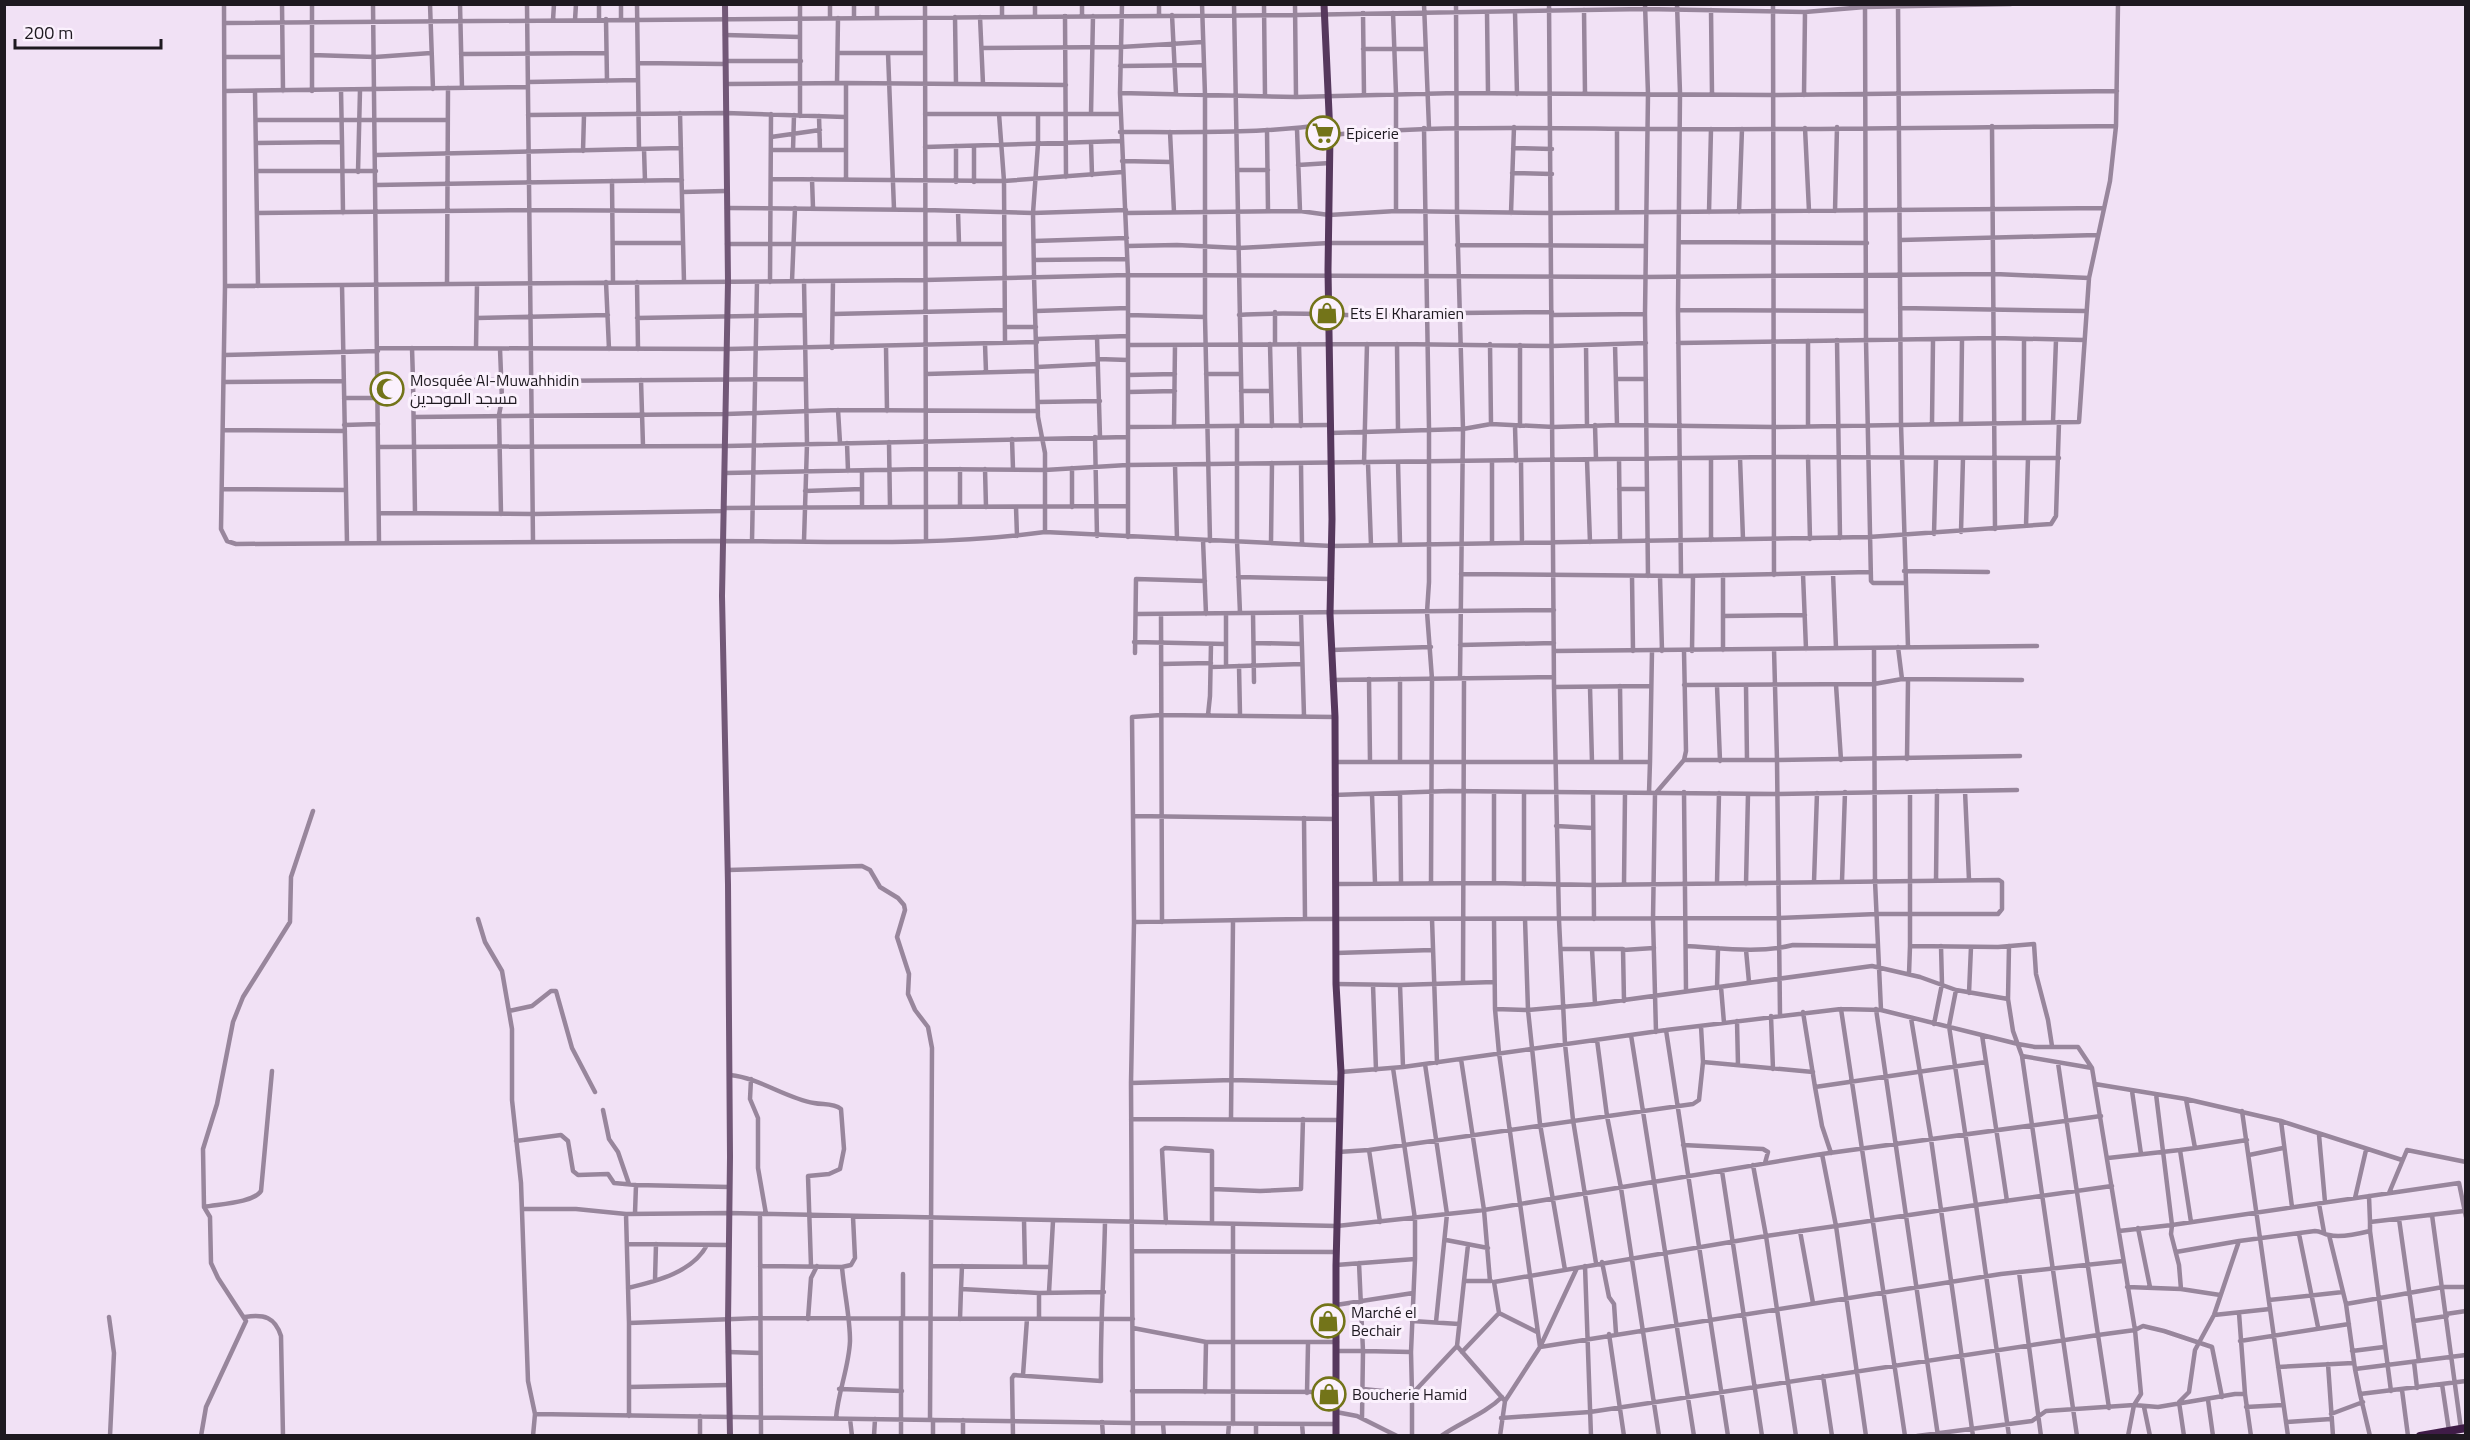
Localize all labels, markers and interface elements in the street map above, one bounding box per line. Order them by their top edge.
scale bar [15,12,160,50]
text: 200 m [24,19,73,46]
supermarket icon: Epicerie [1305,115,1341,151]
place label: Epicerie [1346,121,1399,145]
shop icon: Ets El Kharamien [1309,295,1345,331]
place label: Ets El Kharamien [1350,301,1464,325]
place label: Mosquée Al-Muwahhidin مسجد الموحدين [410,368,579,410]
mosque icon: Mosquée Al-Muwahhidin مسجد الموحدين [369,371,405,407]
place label: Marché el Bechair [1351,1300,1417,1342]
shop icon: Marché el Bechair [1310,1303,1346,1339]
shop icon: Boucherie Hamid [1311,1376,1347,1412]
place label: Boucherie Hamid [1352,1382,1467,1406]

